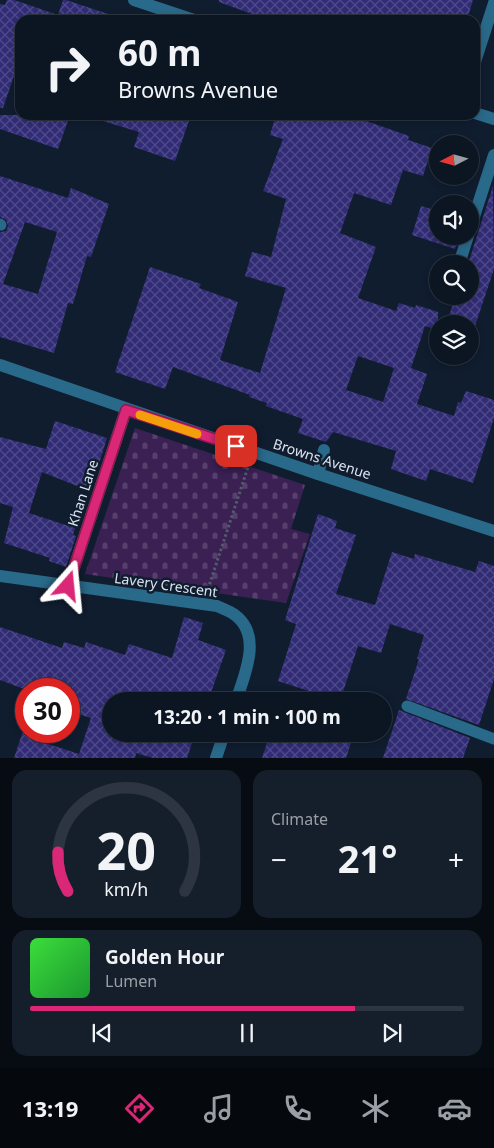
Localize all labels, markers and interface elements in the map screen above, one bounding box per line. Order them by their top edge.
text: 60 m [118,29,201,76]
icon: right [35,35,100,100]
text: Browns Avenue [118,74,278,104]
north arrow [429,135,479,185]
map controls [429,135,479,365]
button: sound [429,195,479,245]
button: search [429,255,479,305]
button: layers [429,315,479,365]
pin [215,425,257,467]
icon: arrive [222,432,250,460]
street label: Browns Avenue [271,434,374,483]
street label: Khan Lane [63,457,102,529]
position arrow [41,559,93,611]
street label: Lavery Crescent [113,568,219,601]
speed limit sign: 30 [15,678,80,743]
text: 13:20 · 1 min · 100 m [153,704,341,730]
text: Climate [271,808,328,830]
text: 20 [97,814,156,885]
text: 21° [338,832,397,884]
text: − [271,840,287,878]
text: + [448,840,464,878]
text: km/h [105,877,148,901]
text: Golden Hour [105,944,224,970]
text: Lumen [105,970,157,992]
icon: previous [88,1019,116,1047]
icon: pause [233,1019,261,1047]
icon: next [378,1019,406,1047]
icon: directions [122,1091,157,1126]
icon: music [201,1091,236,1126]
icon: phone [280,1091,315,1126]
icon: climate [358,1091,393,1126]
icon: car [437,1091,472,1126]
text: 13:19 [22,1093,78,1123]

